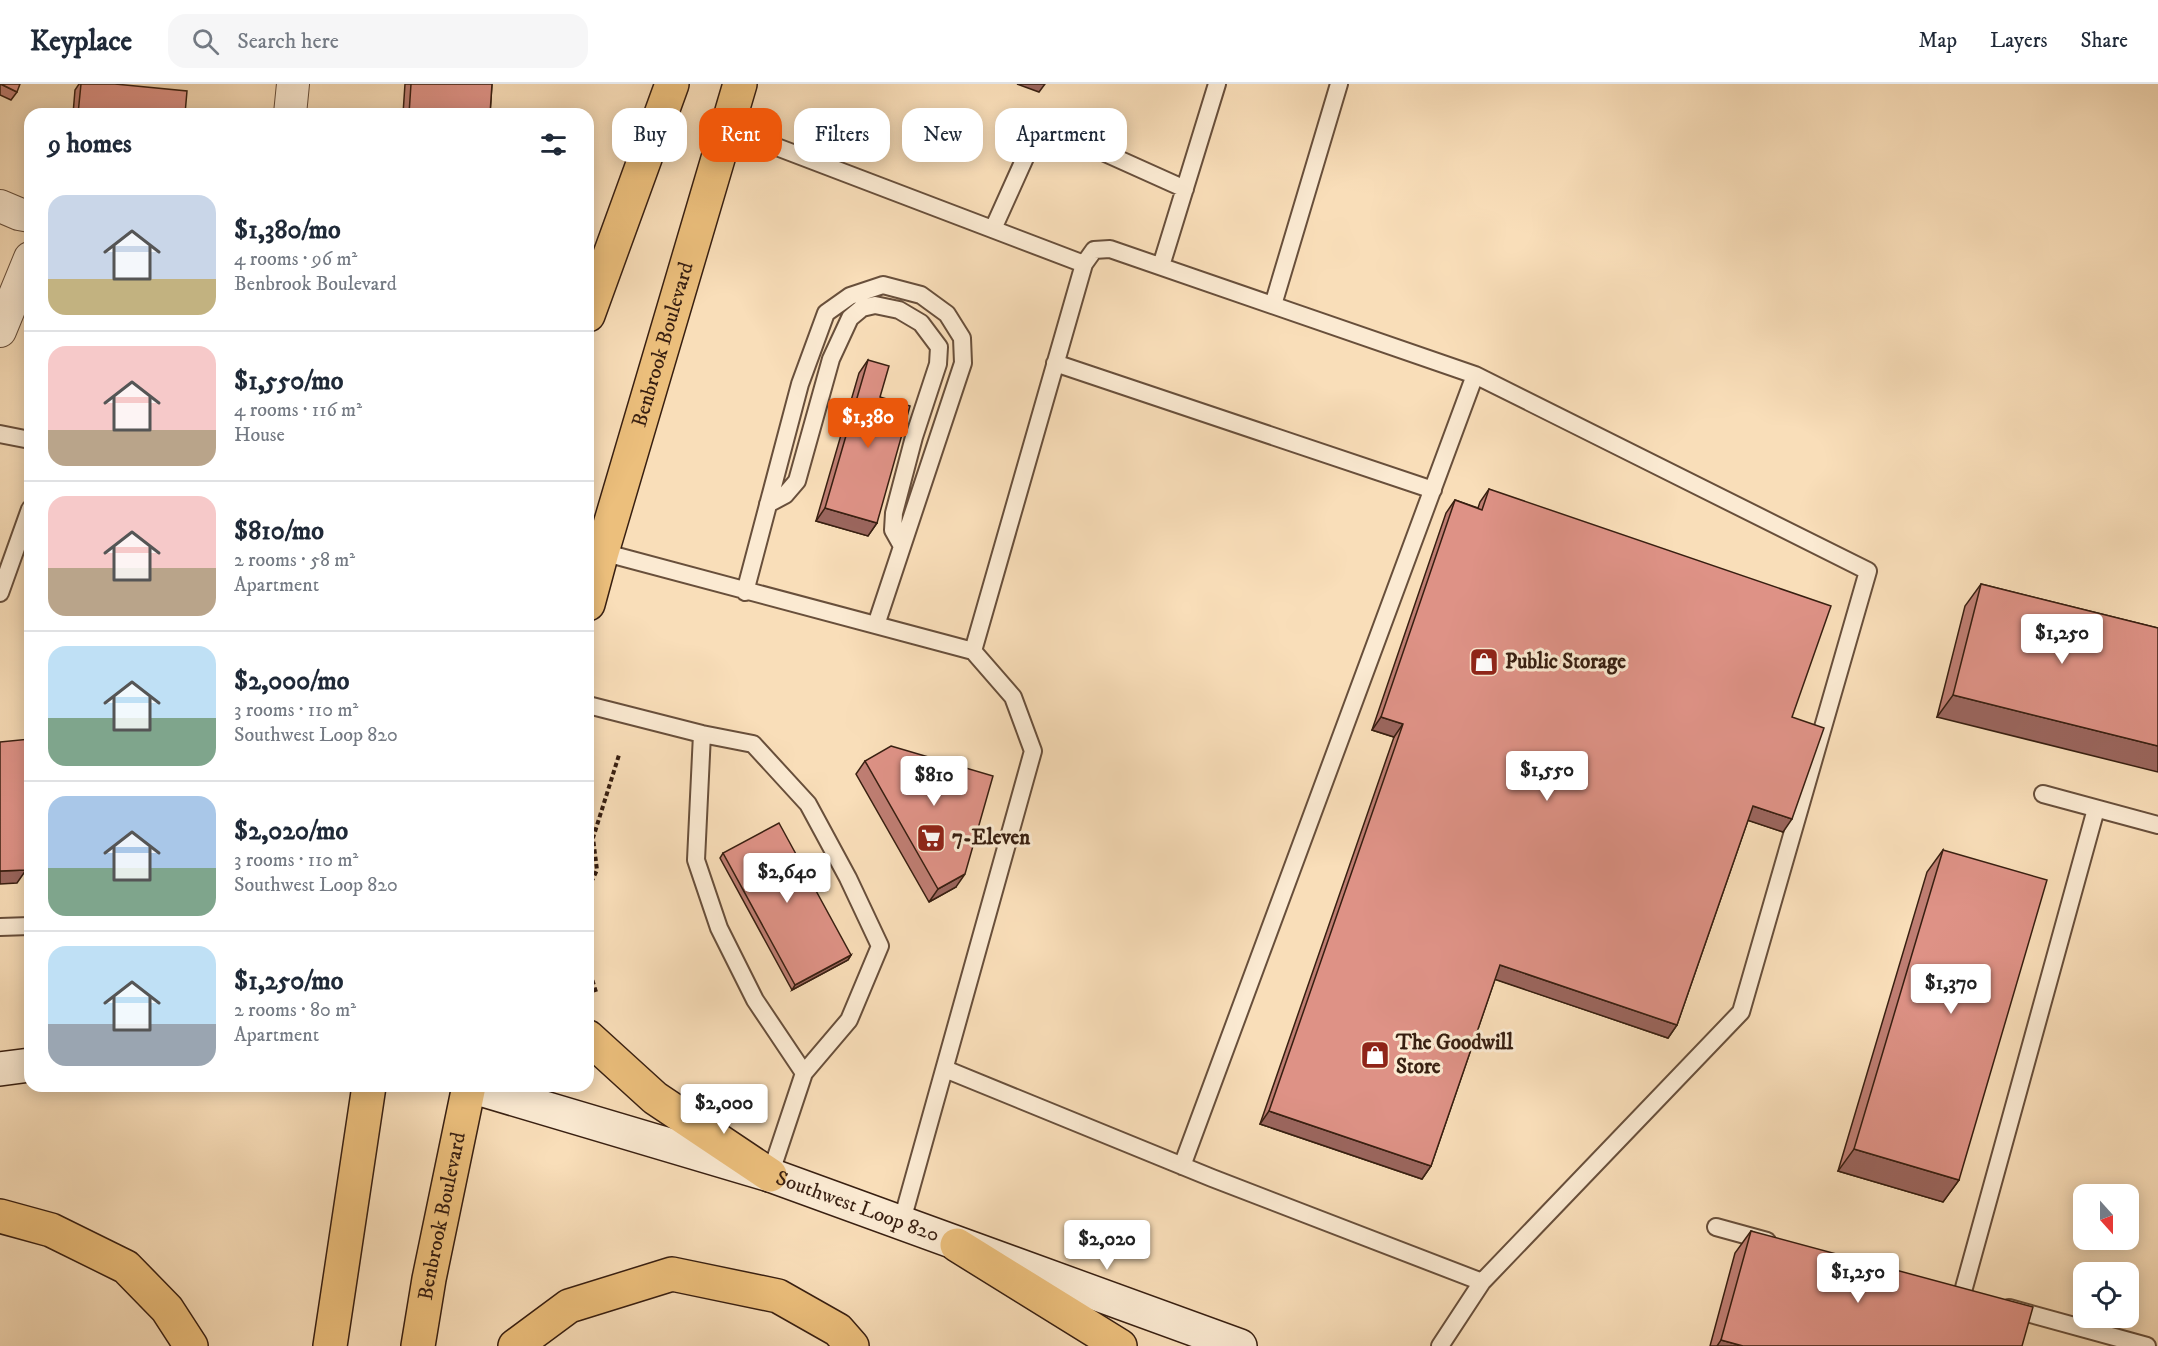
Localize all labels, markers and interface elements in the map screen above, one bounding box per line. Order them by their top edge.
search box [168,14,588,68]
text: Keyplace [30,24,132,59]
icon: search [189,25,222,58]
text: Search here [237,28,339,55]
text: Map [1918,28,1957,54]
text: Layers [1990,28,2048,54]
text: Share [2081,28,2128,54]
chip: Buy [612,108,687,162]
chip: Rent [699,108,782,162]
chip: Filters [794,108,890,162]
chip: New [902,108,983,162]
chip: Apartment [995,108,1127,162]
text: 9 homes [48,128,132,161]
icon: filters [537,128,570,161]
text: $1,380/mo [234,214,341,247]
icon: home [96,219,168,291]
text: 4 rooms · 96 m² [234,247,357,272]
street label: Benbrook Boulevard [626,259,700,430]
text: Benbrook Boulevard [234,272,397,297]
text: $1,550/mo [234,365,343,398]
icon: home [96,370,168,442]
text: 4 rooms · 116 m² [234,398,362,423]
pin: $1,380 [819,398,917,449]
text: $1,380 [842,405,894,430]
text: House [234,423,285,448]
text: $810/mo [234,515,324,548]
icon: home [96,520,168,592]
text: 2 rooms · 58 m² [234,548,355,573]
text: Apartment [234,573,319,598]
pin: $1,250 [2013,614,2111,665]
text: $1,250 [2035,621,2089,646]
shop icon: Public Storage [1468,646,1500,678]
place label: Public Storage [1505,649,1626,675]
text: $2,000/mo [234,665,349,698]
icon: home [96,670,168,742]
text: 3 rooms · 110 m² [234,698,358,723]
text: Southwest Loop 820 [234,723,398,748]
pin: $1,550 [1498,751,1596,802]
pin: $810 [898,756,970,807]
text: $1,550 [1520,758,1574,783]
text: $810 [915,763,953,788]
text: $2,020/mo [234,815,348,848]
icon: home [96,820,168,892]
supermarket icon: 7-Eleven [915,822,947,854]
place label: 7-Eleven [952,825,1031,851]
text: 3 rooms · 110 m² [234,848,358,873]
pin: $2,640 [738,853,836,904]
text: $2,640 [757,860,817,885]
text: Southwest Loop 820 [234,873,398,898]
pin: $1,370 [1902,964,2000,1015]
text: $1,250/mo [234,965,343,998]
icon: home [96,970,168,1042]
text: $1,370 [1925,971,1977,996]
text: 2 rooms · 80 m² [234,998,356,1023]
text: Apartment [234,1023,319,1048]
place label: The Goodwill Store [1395,1030,1514,1080]
shop icon: The Goodwill Store [1359,1039,1391,1071]
pin: $2,000 [675,1084,773,1135]
text: $2,000 [695,1091,753,1116]
street label: Benbrook Boulevard [413,1129,472,1302]
street label: Southwest Loop 820 [772,1165,943,1248]
north arrow [2073,1184,2139,1250]
map controls [2073,1184,2139,1328]
pin: $2,020 [1058,1220,1156,1271]
text: $2,020 [1078,1227,1136,1252]
pin: $1,250 [1809,1253,1907,1304]
text: $1,250 [1831,1260,1885,1285]
button: locate [2073,1262,2139,1328]

